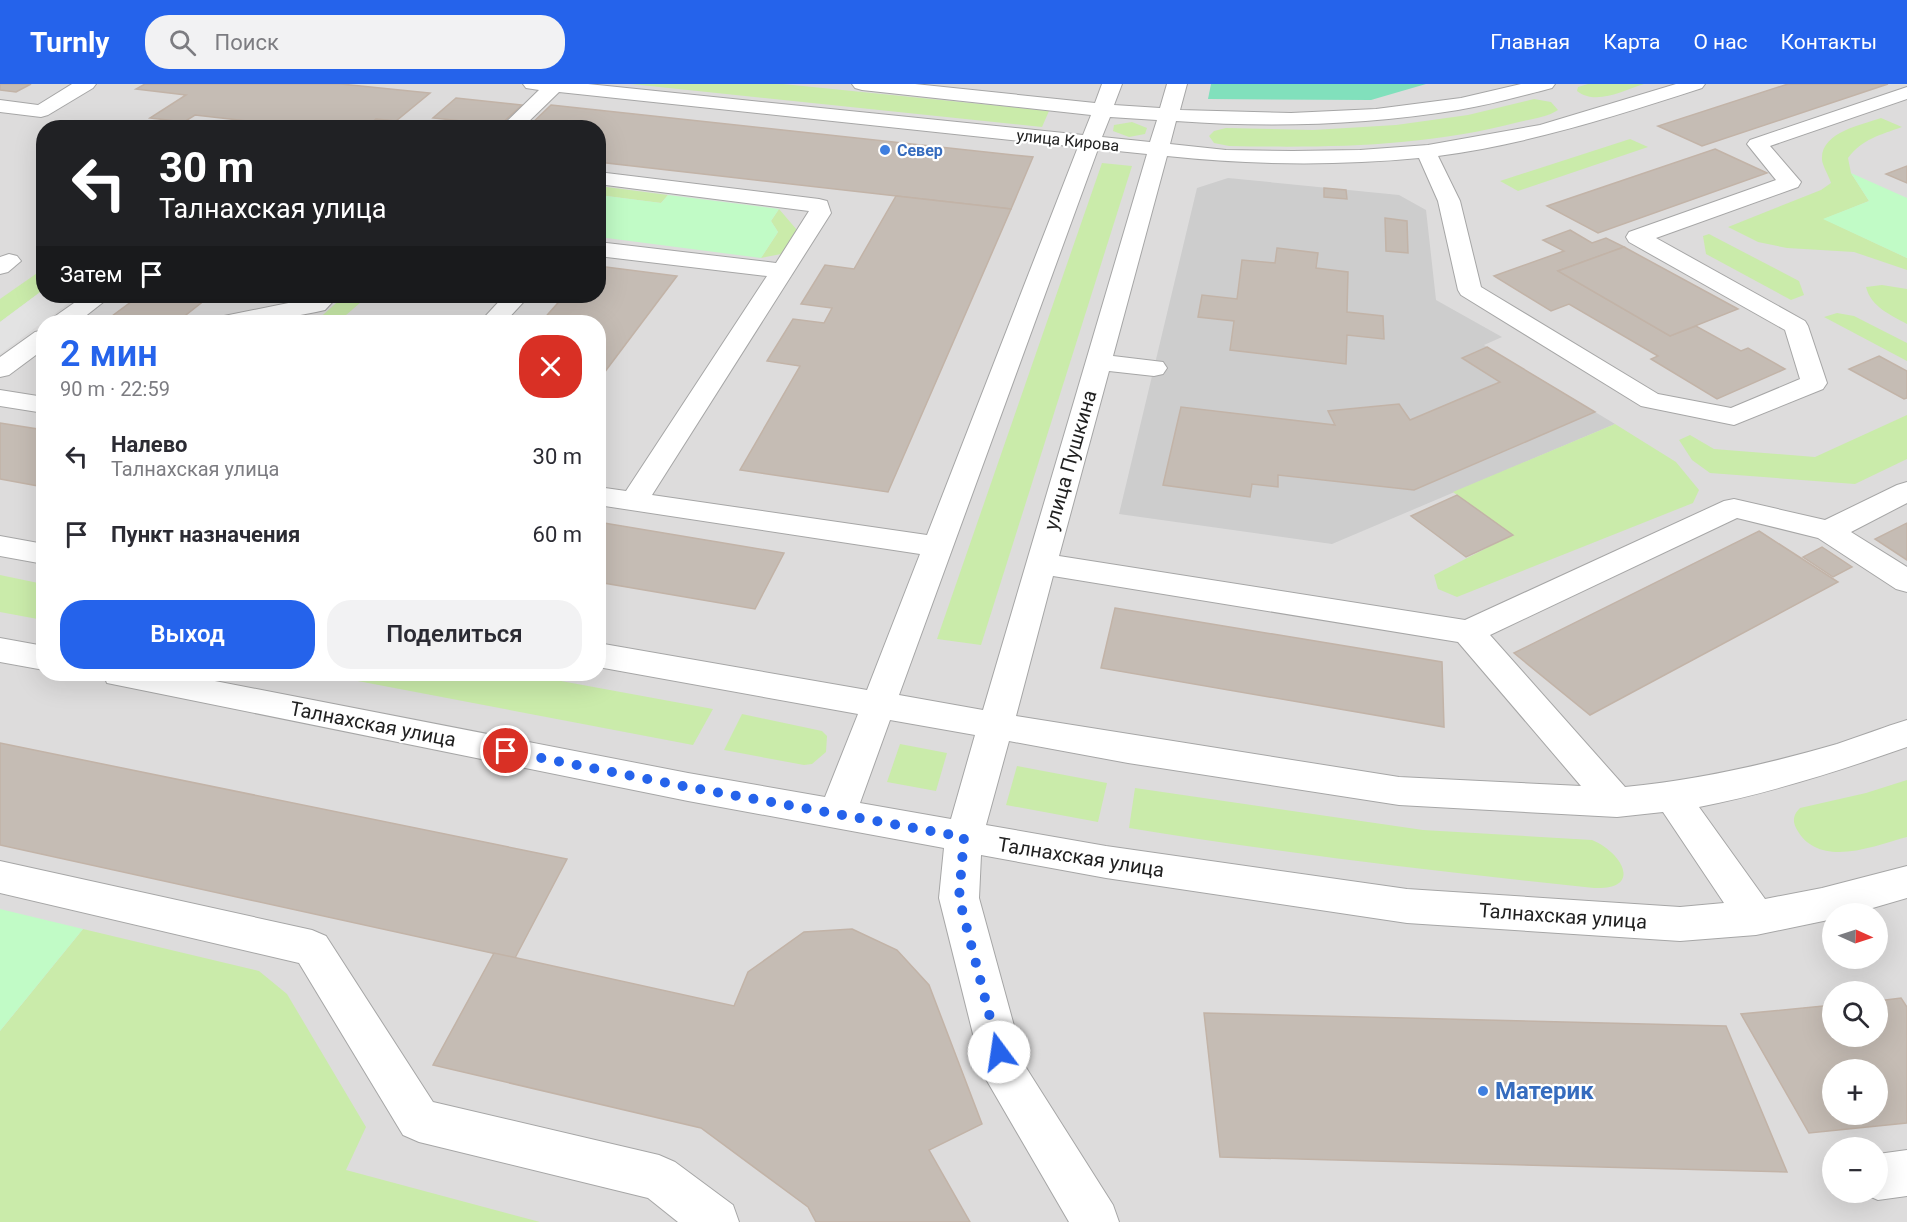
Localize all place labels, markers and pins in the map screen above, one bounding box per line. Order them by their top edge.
place label: Север [897,141,943,160]
marker: Север [878,143,892,157]
pin [480,725,531,776]
place label: Материк [1495,1077,1594,1105]
marker: Материк [1476,1084,1490,1098]

